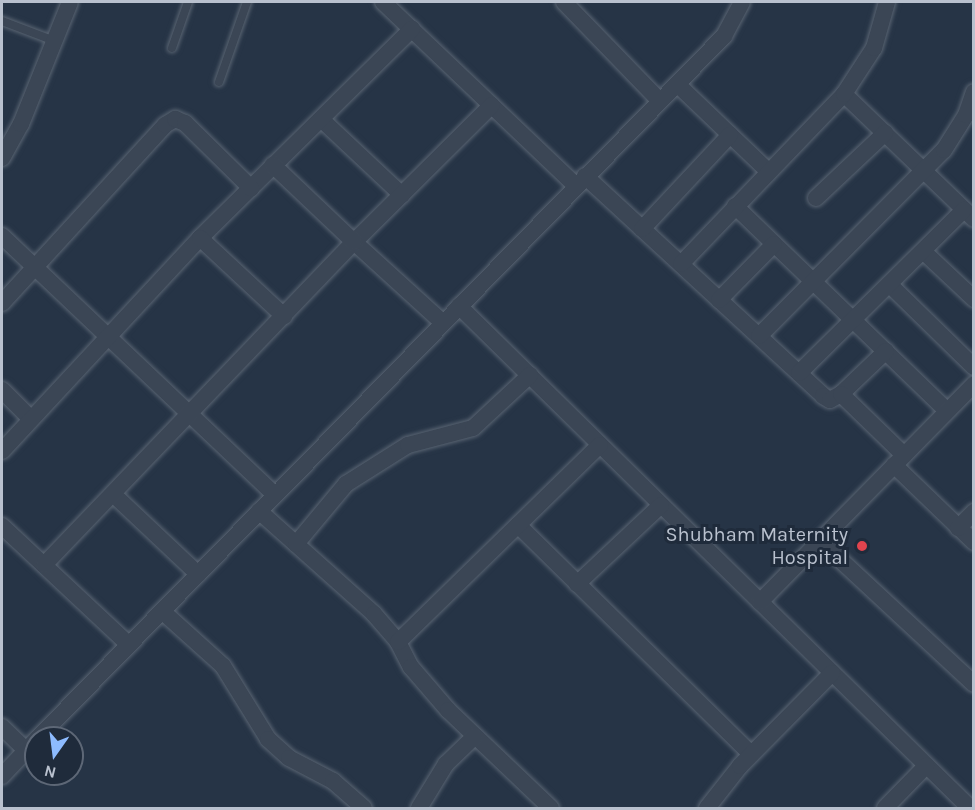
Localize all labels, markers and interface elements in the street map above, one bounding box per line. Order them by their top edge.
place label: Shubham Maternity Hospital [666,522,848,569]
marker: Shubham Maternity Hospital [853,537,871,555]
north arrow [24,726,84,786]
text: N [42,761,58,783]

